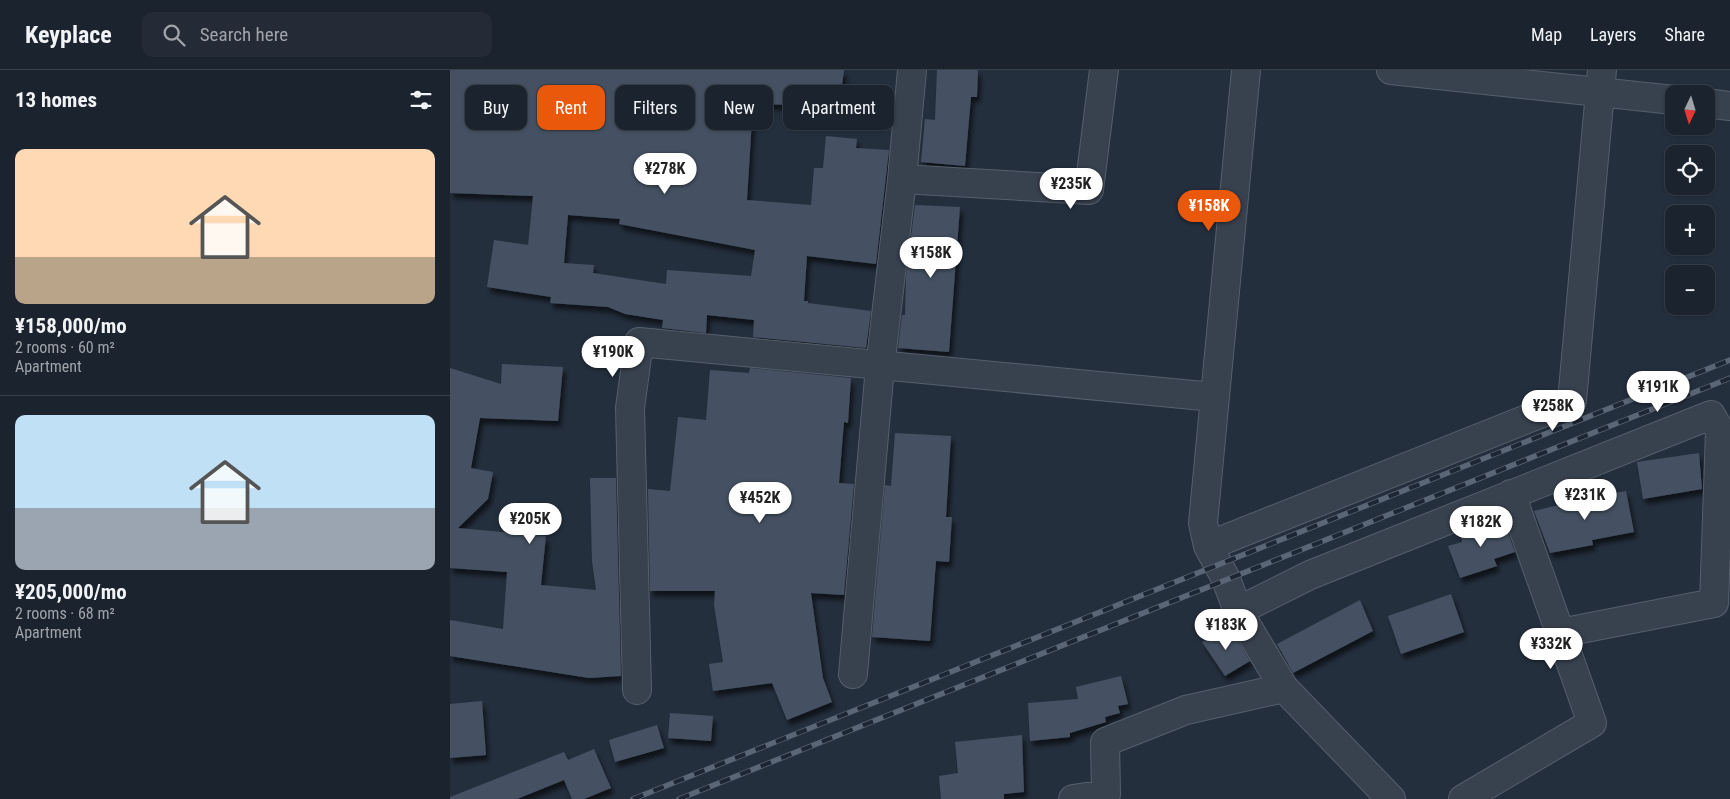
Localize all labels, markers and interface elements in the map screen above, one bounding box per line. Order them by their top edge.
search box [142,12,492,57]
text: Keyplace [25,21,112,49]
icon: search [160,21,188,49]
text: Search here [200,23,288,46]
text: Map [1531,24,1562,45]
text: Layers [1590,24,1637,45]
text: Share [1665,24,1705,45]
chip: Buy [465,85,527,130]
chip: Rent [537,85,605,130]
chip: Filters [615,85,695,130]
chip: New [705,85,773,130]
chip: Apartment [783,85,894,130]
north arrow [1665,85,1715,135]
map controls [1665,85,1715,315]
icon: filters [407,86,435,114]
text: 13 homes [15,88,97,112]
button: locate [1665,145,1715,195]
pin: ¥278K [630,152,700,195]
text: ¥278K [645,159,685,178]
pin: ¥235K [1036,168,1106,210]
text: ¥235K [1051,174,1091,193]
icon: home [180,182,270,272]
pin: ¥158K [1174,190,1244,232]
text: ¥158K [1189,196,1229,215]
button: + [1665,205,1715,255]
pin: ¥158K [896,236,966,279]
text: ¥158K [911,243,951,262]
button: − [1665,265,1715,315]
text: ¥158,000/mo [15,314,127,338]
pin: ¥190K [578,336,648,378]
text: 2 rooms · 60 m² [15,338,115,357]
text: ¥190K [593,342,633,361]
text: Apartment [15,357,82,376]
pin: ¥191K [1623,370,1693,413]
text: ¥191K [1638,377,1678,396]
pin: ¥258K [1518,390,1588,432]
text: ¥258K [1533,396,1573,415]
icon: home [180,447,270,537]
pin: ¥231K [1550,478,1620,521]
pin: ¥452K [725,482,795,524]
text: ¥231K [1565,485,1605,504]
text: ¥452K [740,488,780,507]
pin: ¥205K [495,502,565,545]
pin: ¥182K [1446,506,1516,548]
text: ¥205K [510,509,550,528]
text: ¥182K [1461,512,1501,531]
text: ¥205,000/mo [15,580,127,604]
text: 2 rooms · 68 m² [15,604,115,623]
pin: ¥183K [1191,608,1261,651]
text: ¥183K [1206,615,1246,634]
text: Apartment [15,623,82,642]
pin: ¥332K [1516,628,1586,670]
text: ¥332K [1531,634,1571,653]

